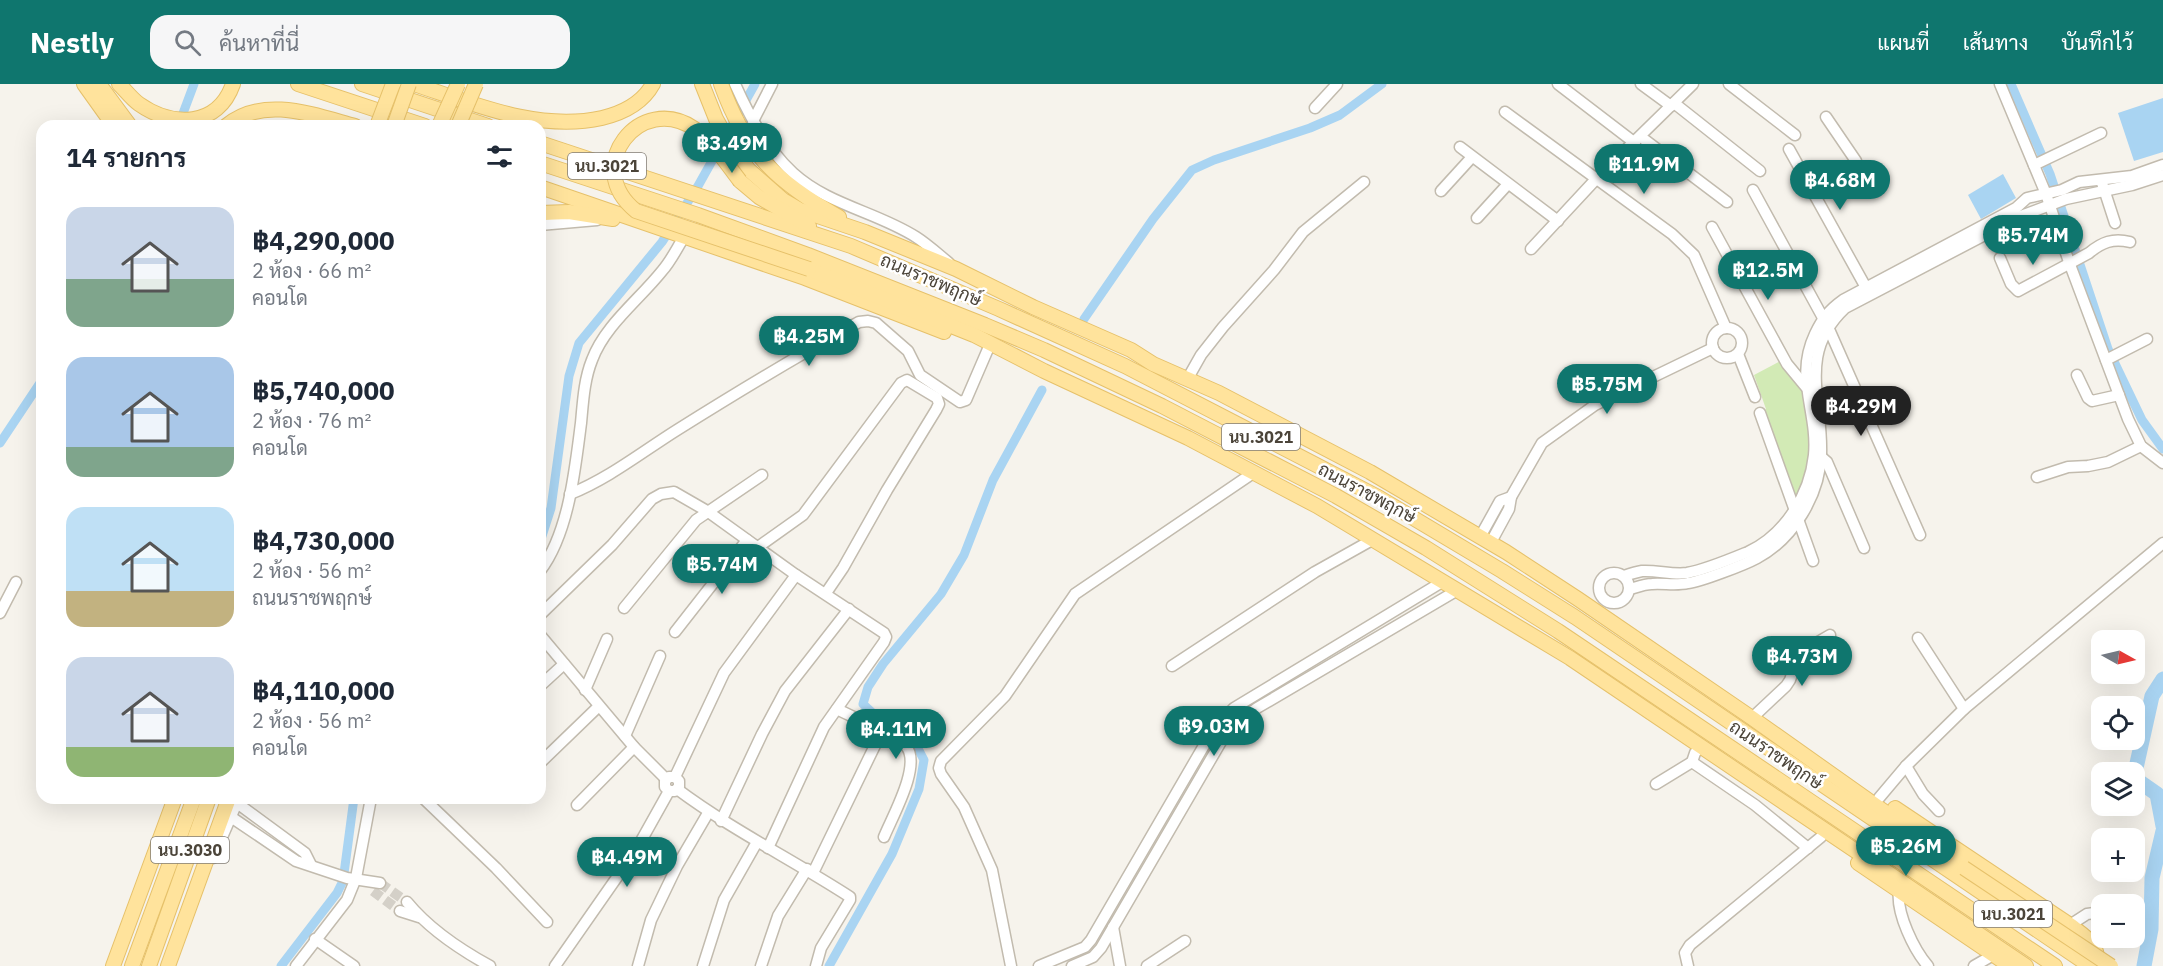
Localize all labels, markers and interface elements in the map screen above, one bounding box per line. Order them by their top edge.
search box [150,15,570,69]
text: Nestly [30,24,114,61]
icon: search [171,26,204,59]
text: ค้นหาที่นี่ [219,28,299,57]
text: แผนที่ [1877,28,1930,56]
text: เส้นทาง [1963,28,2028,56]
text: บันทึกไว้ [2061,28,2133,56]
pin: ฿3.49M [683,123,781,174]
text: ฿3.49M [696,129,768,156]
text: 14 รายการ [66,140,187,174]
icon: filters [483,140,516,173]
pin: ฿11.9M [1595,144,1693,195]
text: ฿11.9M [1608,150,1680,177]
road number: นบ.3021 [568,153,646,179]
pin: ฿4.68M [1791,160,1889,211]
text: ฿4.68M [1804,166,1876,193]
pin: ฿5.74M [1984,215,2082,266]
text: ฿5.74M [1997,221,2069,248]
text: ฿4,290,000 [252,223,395,257]
icon: home [114,231,186,303]
street label: ถนนราชพฤกษ์ [877,247,986,311]
pin: ฿12.5M [1719,250,1817,301]
text: ฿12.5M [1732,256,1804,283]
text: 2 ห้อง · 66 m² [252,257,371,284]
text: คอนโด [252,284,308,311]
pin: ฿4.25M [760,316,858,367]
text: ฿4.25M [773,322,845,349]
pin: ฿5.75M [1558,364,1656,415]
text: ฿5.75M [1571,370,1643,397]
text: ฿5,740,000 [252,373,395,407]
icon: home [114,381,186,453]
pin: ฿4.29M [1812,386,1910,437]
text: ฿4.29M [1825,392,1897,419]
text: 2 ห้อง · 76 m² [252,407,371,434]
road number: นบ.3021 [1222,424,1300,450]
text: คอนโด [252,434,308,461]
street label: ถนนราชพฤกษ์ [1314,456,1421,528]
text: ฿4,730,000 [252,523,395,557]
icon: home [114,531,186,603]
pin: ฿5.74M [673,544,771,595]
text: ฿5.74M [686,550,758,577]
text: 2 ห้อง · 56 m² [252,557,371,584]
text: ถนนราชพฤกษ์ [252,584,372,611]
north arrow [2091,630,2145,684]
map controls [2091,630,2145,948]
pin: ฿4.73M [1753,636,1851,687]
text: ฿4.73M [1766,642,1838,669]
text: ฿4,110,000 [252,673,395,707]
icon: home [114,681,186,753]
button: locate [2091,696,2145,750]
pin: ฿9.03M [1165,706,1263,757]
text: 2 ห้อง · 56 m² [252,707,371,734]
pin: ฿4.11M [847,709,945,760]
text: ฿9.03M [1178,712,1250,739]
street label: ถนนราชพฤกษ์ [1725,714,1829,795]
text: ฿4.11M [860,715,932,742]
text: คอนโด [252,734,308,761]
button: layers [2091,762,2145,816]
pin: ฿5.26M [1857,826,1955,877]
button: + [2091,828,2145,882]
text: ฿5.26M [1870,832,1942,859]
road number: นบ.3030 [151,837,229,863]
pin: ฿4.49M [578,837,676,888]
text: ฿4.49M [591,843,663,870]
button: − [2091,894,2145,948]
road number: นบ.3021 [1974,901,2052,927]

